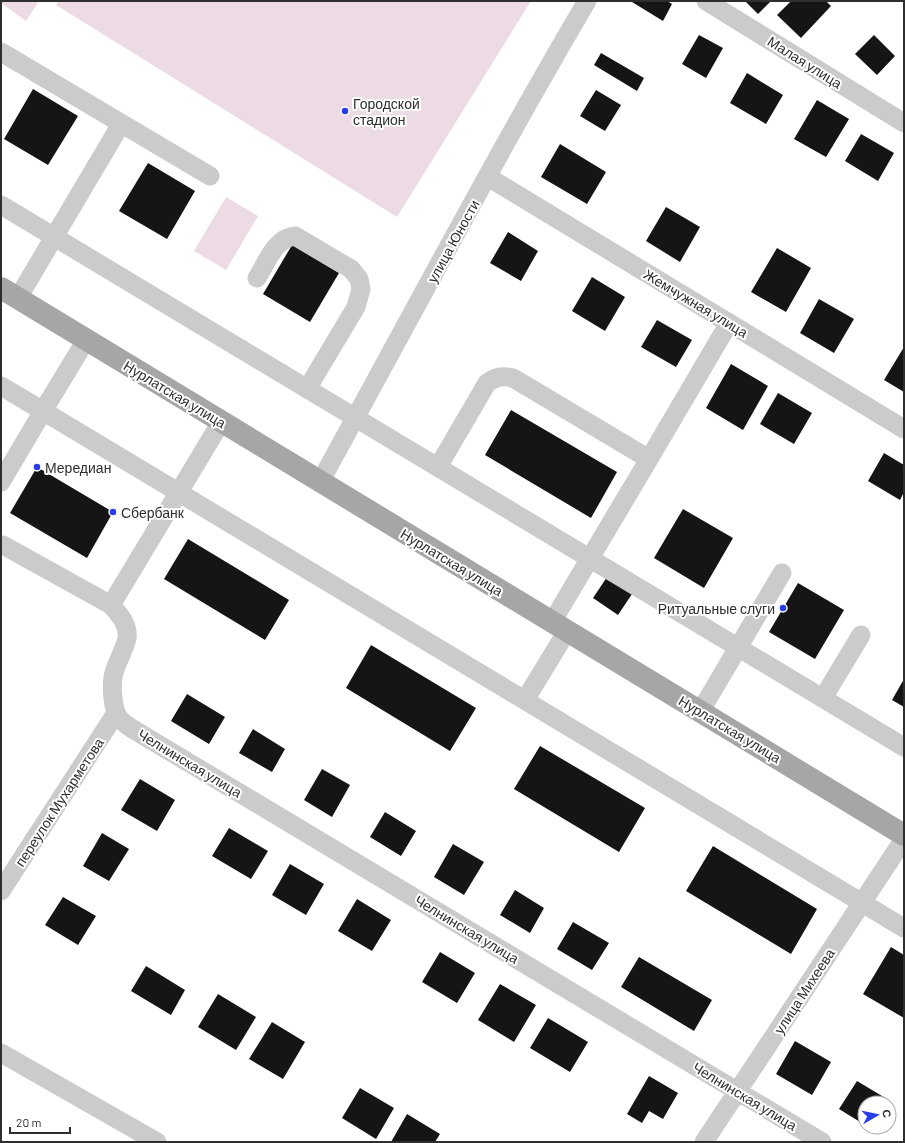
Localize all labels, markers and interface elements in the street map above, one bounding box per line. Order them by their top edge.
street label: Малая улица [765,32,845,92]
place label: Городской стадион [353,95,420,128]
marker: Городской стадион [340,106,350,116]
street label: улица Юности [423,197,483,285]
street label: Жемчужная улица [641,265,751,341]
street label: Нурлатская улица [121,357,229,431]
place label: Мередиан [45,459,111,476]
marker: Мередиан [32,462,42,472]
place label: Сбербанк [121,504,185,521]
marker: Сбербанк [108,507,118,517]
street label: Нурлатская улица [398,525,506,599]
place label: Ритуальные слуги [658,600,775,617]
marker: Ритуальные слуги [778,603,788,613]
street label: Нурлатская улица [676,692,784,766]
street label: Челнинская улица [135,725,245,801]
street label: переулок Мухарметова [11,734,107,869]
street label: Челнинская улица [412,891,522,967]
street label: улица Михеева [770,945,838,1037]
street label: Челнинская улица [690,1058,800,1134]
north arrow [857,1095,897,1135]
text: С [880,1108,894,1118]
scale bar [10,1109,70,1135]
text: 20 m [16,1115,42,1129]

